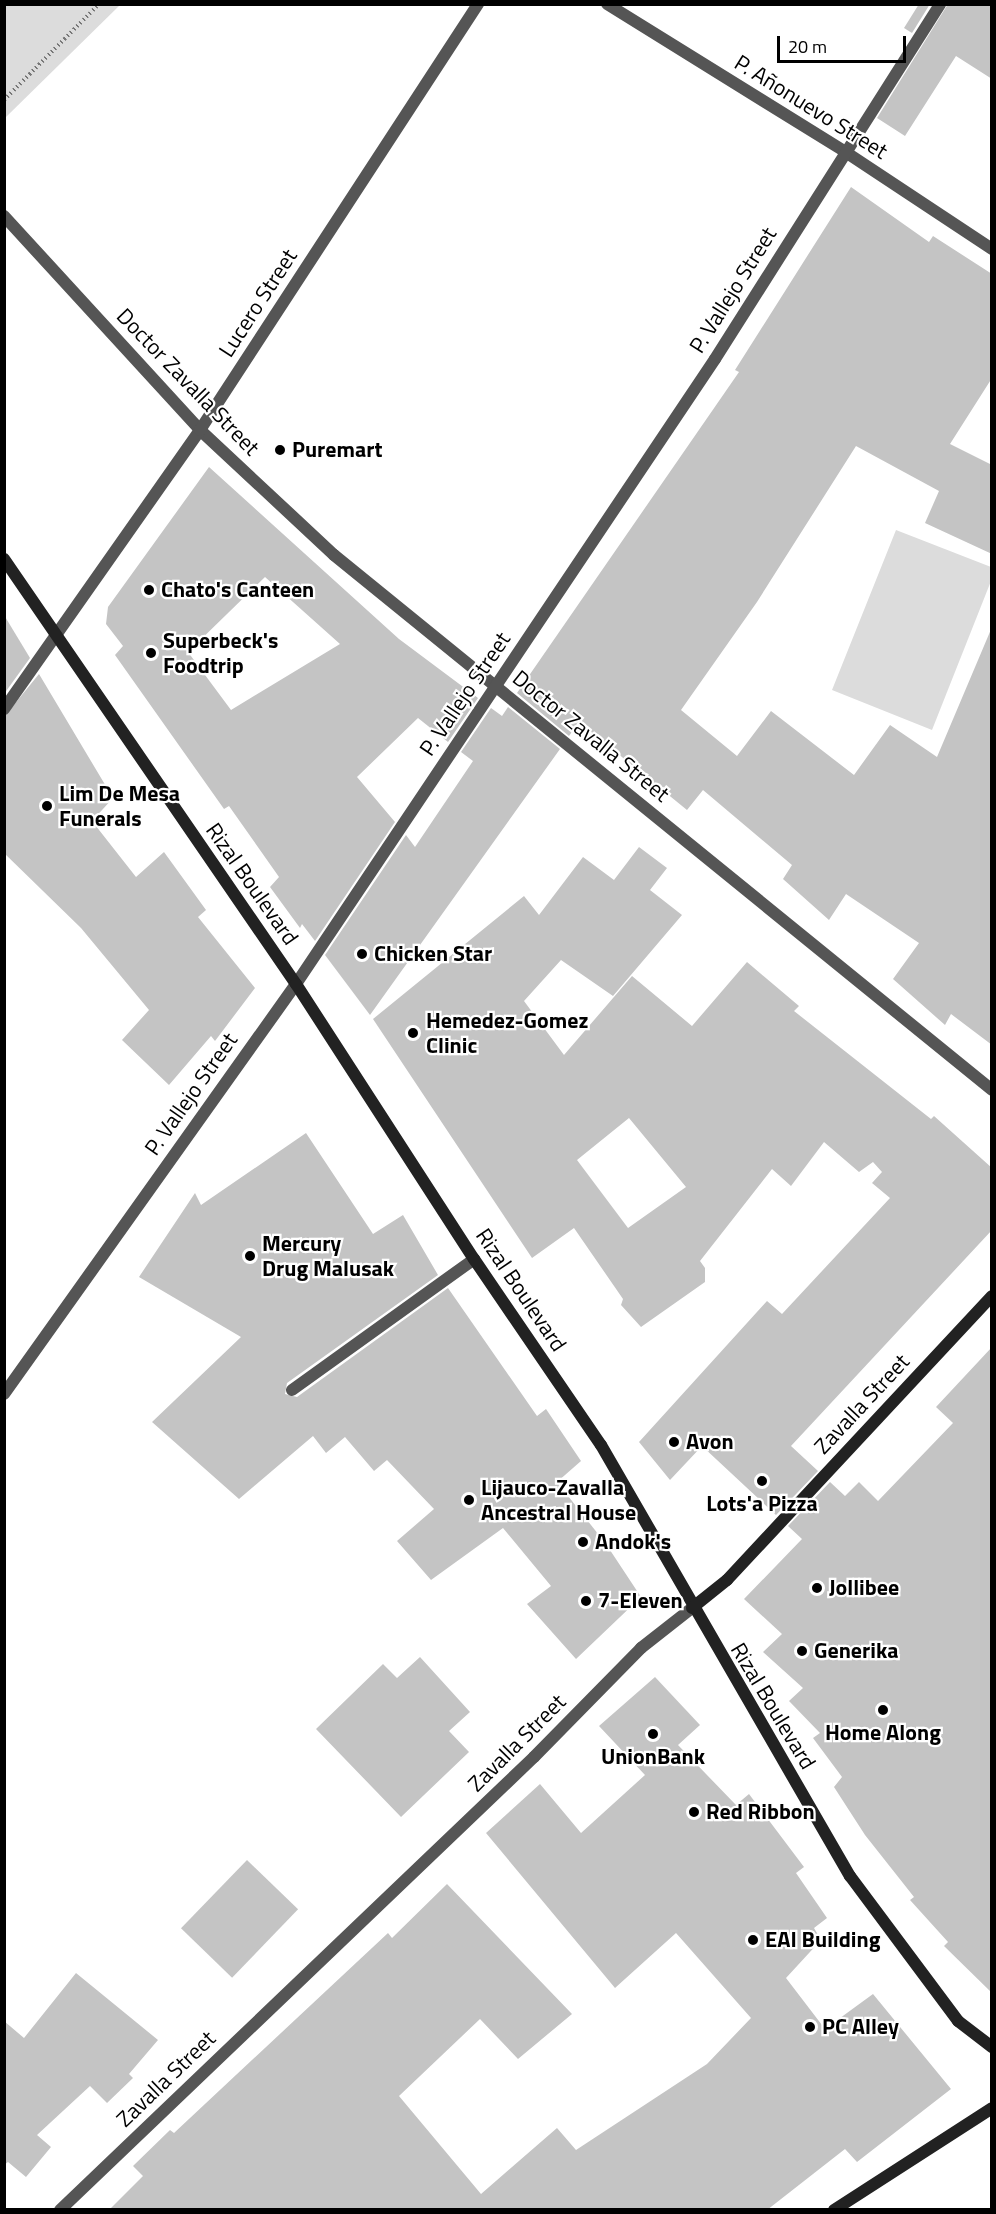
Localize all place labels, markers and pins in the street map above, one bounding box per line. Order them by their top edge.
place label: Puremart [292,437,382,463]
marker: Puremart [273,443,287,457]
place label: Chato's Canteen [161,577,314,603]
marker: Chato's Canteen [142,583,156,597]
place label: Superbeck's Foodtrip [163,627,278,678]
marker: Superbeck's Foodtrip [144,646,158,660]
place label: Lim De Mesa Funerals [59,780,180,831]
marker: Lim De Mesa Funerals [40,799,54,813]
place label: Chicken Star [374,941,492,967]
marker: Chicken Star [355,947,369,961]
place label: Hemedez-Gomez Clinic [426,1007,588,1058]
marker: Hemedez-Gomez Clinic [404,1024,422,1042]
place label: Mercury Drug Malusak [262,1230,394,1282]
marker: Mercury Drug Malusak [243,1249,257,1263]
place label: Avon [686,1429,734,1455]
marker: Avon [667,1435,681,1449]
place label: Lijauco-Zavalla Ancestral House [481,1474,636,1526]
marker: Lots'a Pizza [755,1474,769,1488]
place label: Lots'a Pizza [706,1491,818,1517]
marker: Lijauco-Zavalla Ancestral House [462,1493,476,1507]
place label: Andok's [595,1529,671,1555]
marker: Andok's [576,1535,590,1549]
place label: Jollibee [829,1575,899,1601]
marker: Jollibee [810,1581,824,1595]
place label: 7-Eleven [598,1588,683,1614]
marker: 7-Eleven [579,1594,593,1608]
place label: Generika [814,1638,898,1664]
marker: Generika [795,1644,809,1658]
marker: Home Along [876,1703,890,1717]
place label: Home Along [825,1720,941,1746]
marker: UnionBank [646,1727,660,1741]
place label: UnionBank [601,1744,705,1770]
place label: Red Ribbon [706,1799,815,1825]
marker: Red Ribbon [687,1805,701,1819]
place label: EAI Building [765,1927,880,1953]
marker: EAI Building [746,1933,760,1947]
place label: PC Alley [822,2014,899,2040]
marker: PC Alley [803,2020,817,2034]

